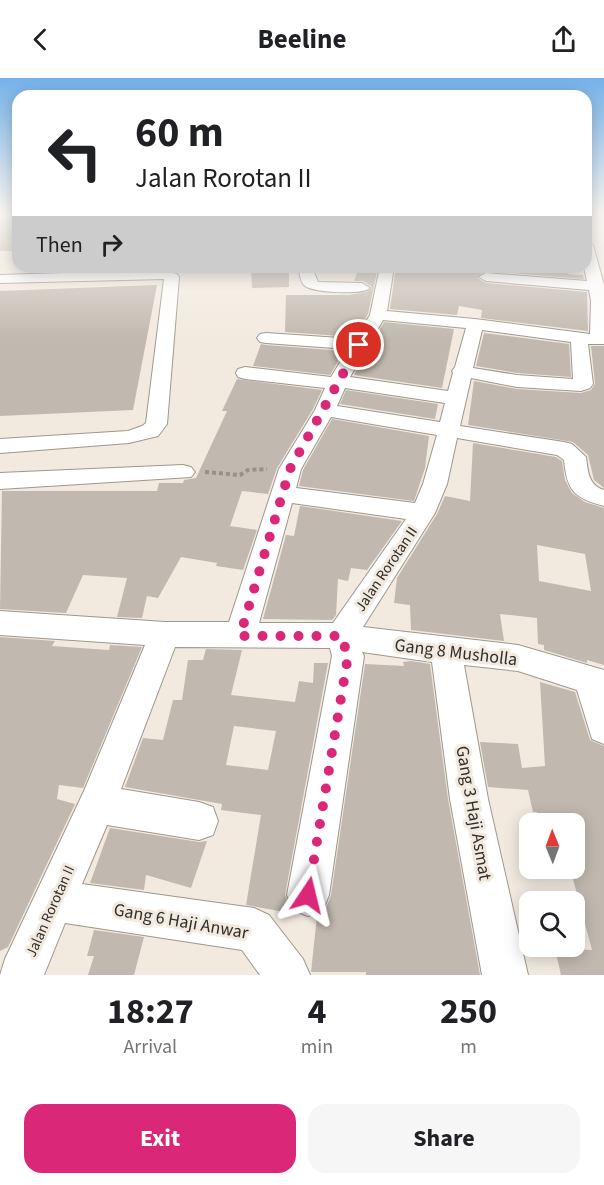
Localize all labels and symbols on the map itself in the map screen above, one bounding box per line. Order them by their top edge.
pin [333,319,384,370]
street label: Jalan Rorotan II [350,523,423,616]
street label: Gang 8 Musholla [393,633,519,672]
street label: Gang 3 Haji Asmat [449,744,498,882]
north arrow [519,813,585,879]
street label: Jalan Rorotan II [21,862,80,960]
position arrow [276,863,340,927]
street label: Gang 6 Haji Anwar [112,897,251,946]

